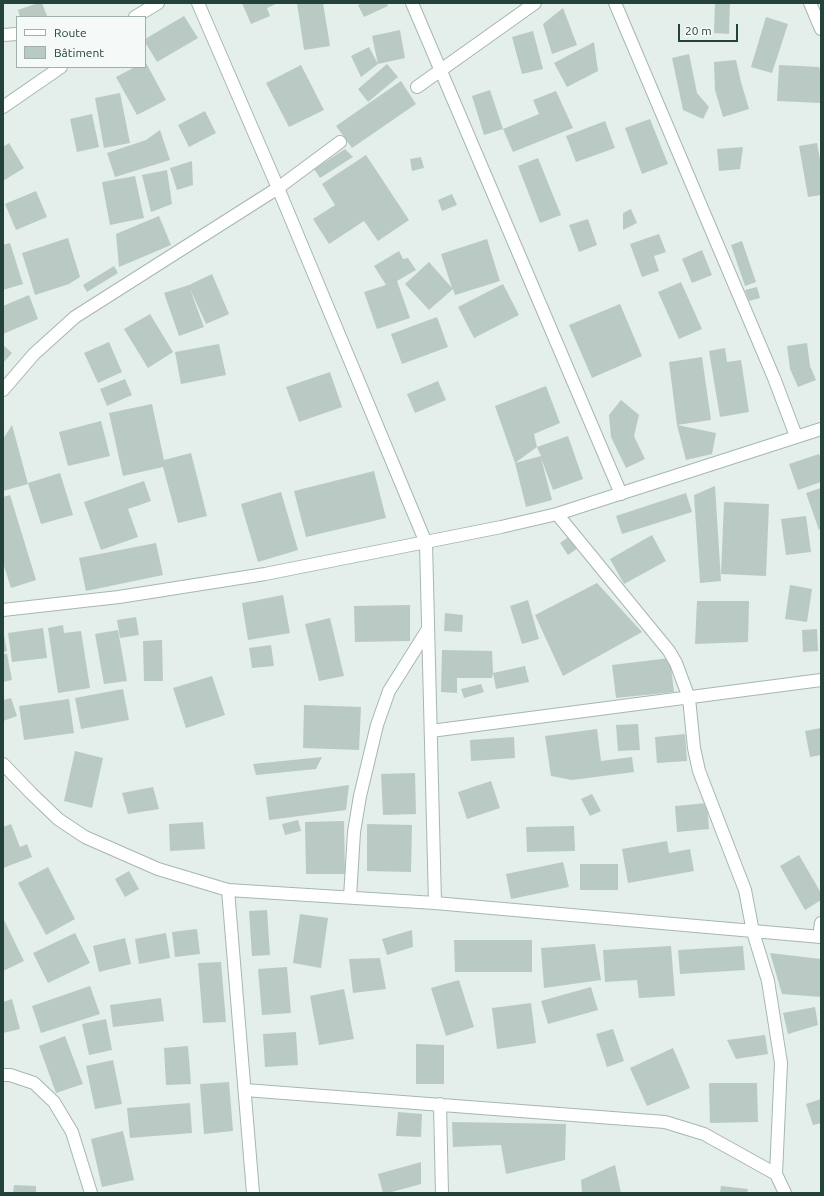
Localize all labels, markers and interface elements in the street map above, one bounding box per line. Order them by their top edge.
legend [16,16,146,68]
scale bar [680,16,740,42]
text: 20 m [685,24,712,37]
text: Route [54,26,87,39]
text: Bâtiment [54,46,104,59]

